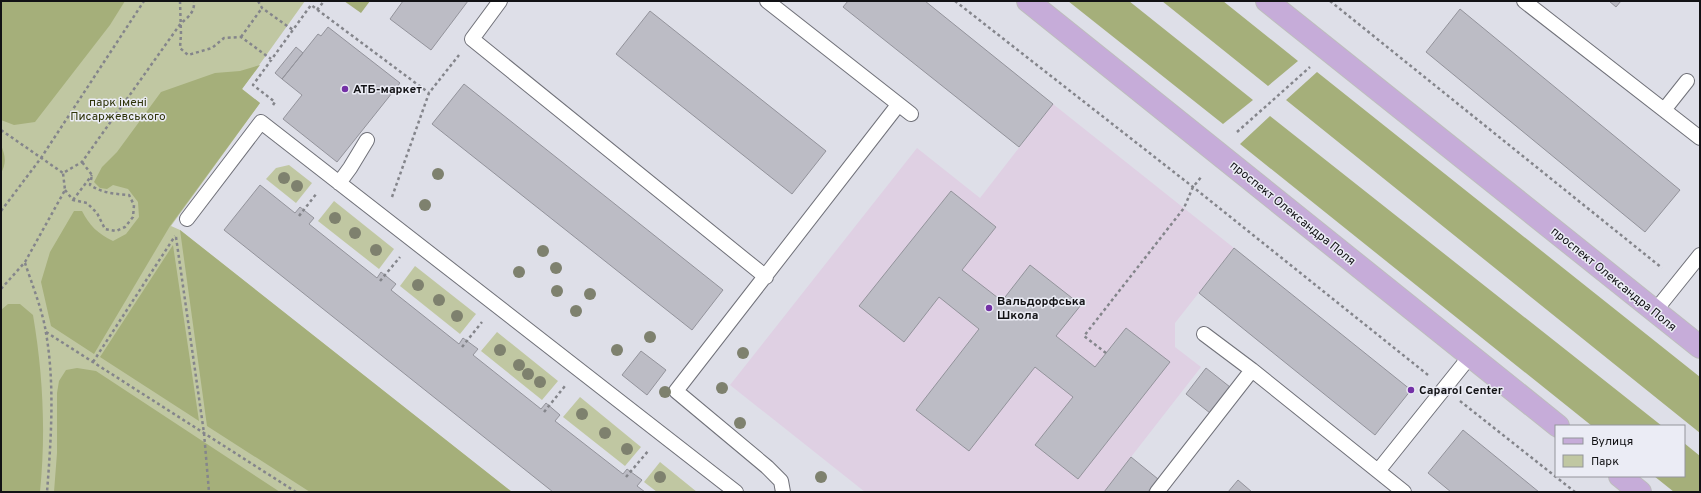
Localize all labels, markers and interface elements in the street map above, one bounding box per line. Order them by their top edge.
place label: АТБ-маркет [353,82,422,98]
marker: АТБ-маркет [340,84,350,94]
park label: парк імені Писаржевського [70,95,166,125]
street label: проспект Олександра Поля [1226,158,1359,269]
street label: проспект Олександра Поля [1547,224,1680,335]
place label: Вальдорфська Школа [997,294,1086,324]
marker: Вальдорфська Школа [984,303,994,313]
place label: Caparol Center [1419,383,1503,399]
marker: Caparol Center [1406,385,1416,395]
legend [1555,425,1685,477]
text: Вулиця [1591,434,1633,450]
text: Парк [1591,454,1619,470]

